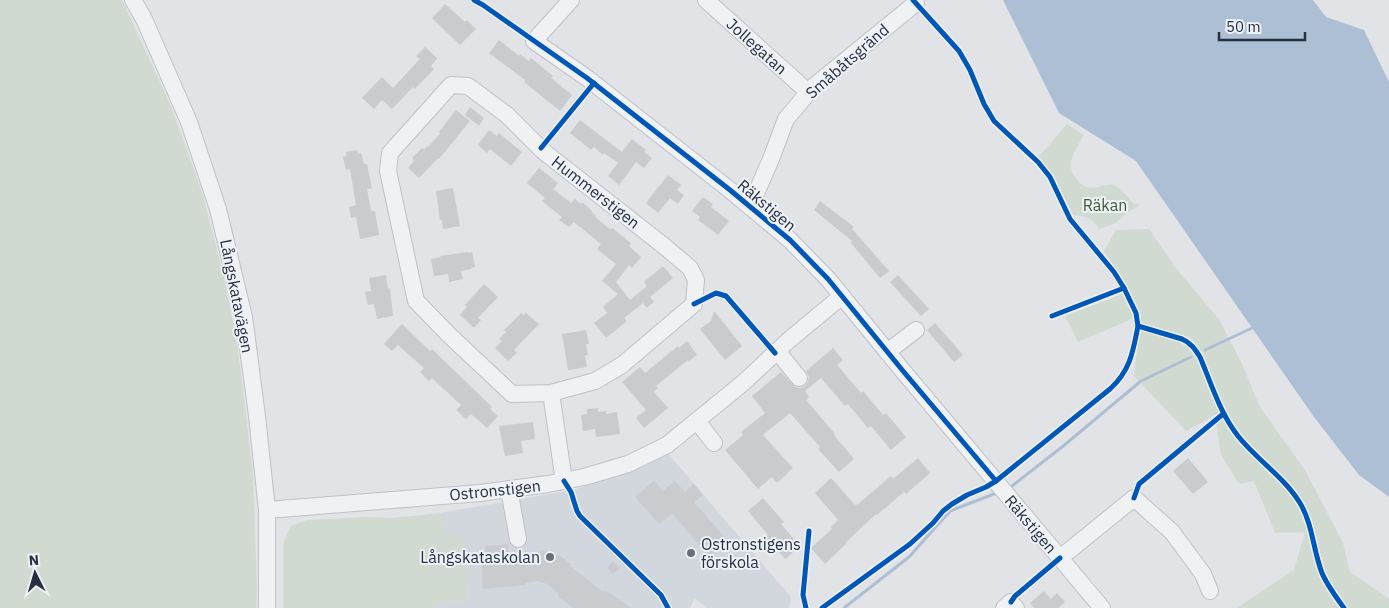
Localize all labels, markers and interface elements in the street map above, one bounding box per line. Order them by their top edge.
scale bar [1219,10,1305,42]
street label: Jollegatan [723,14,791,78]
text: 50 m [1226,17,1261,36]
street label: Småbåtsgränd [801,19,893,103]
street label: Hummerstigen [548,151,644,233]
street label: Räkstigen [734,175,800,235]
park label: Räkan [1083,195,1127,215]
street label: Långskatavägen [216,238,258,354]
street label: Ostronstigen [448,475,542,505]
street label: Räkstigen [1001,491,1061,557]
place label: Ostronstigens förskola [701,534,801,572]
place label: Långskataskolan [420,547,540,567]
marker: Ostronstigens förskola [685,547,697,559]
north arrow [10,548,60,598]
text: N [28,551,40,569]
marker: Långskataskolan [544,551,556,563]

